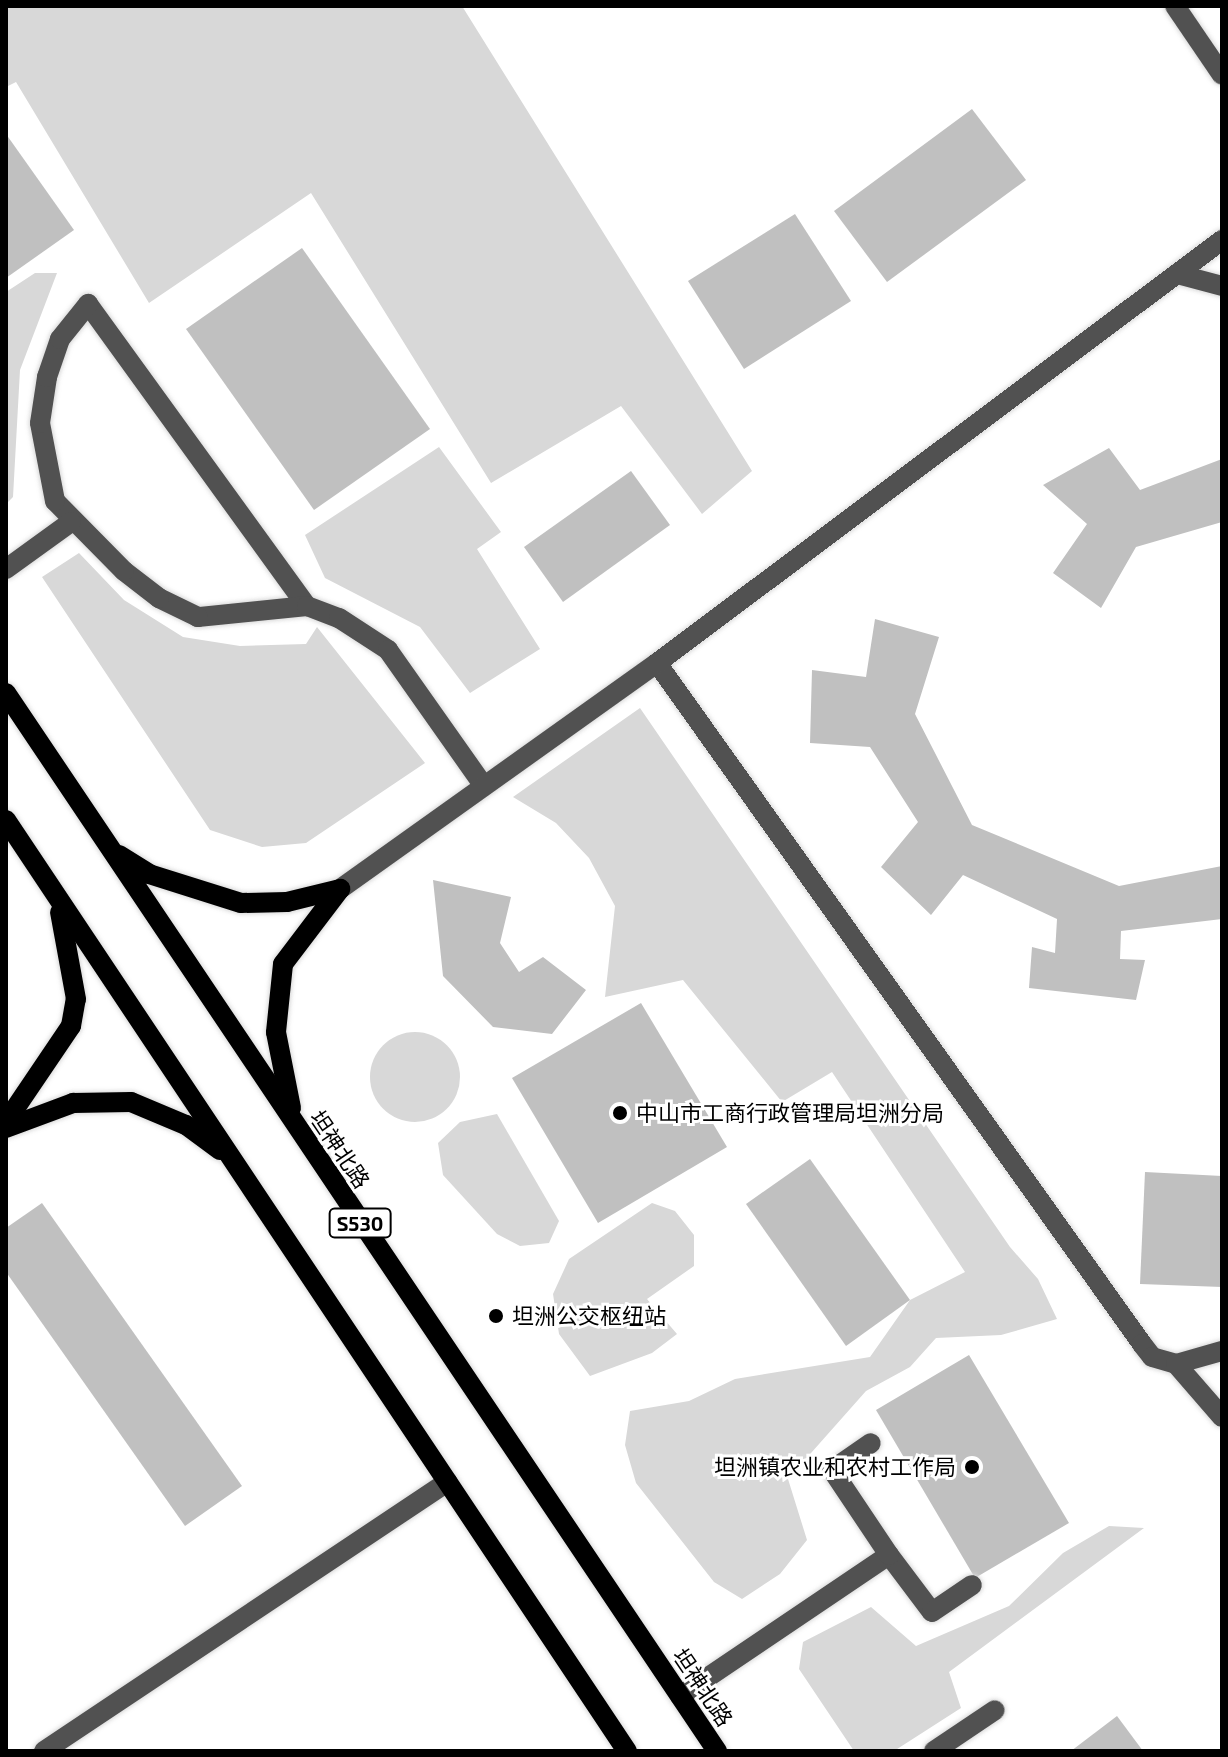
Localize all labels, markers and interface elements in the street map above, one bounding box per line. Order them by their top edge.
place label: 中山市工商行政管理局坦洲分局 [636,1100,944,1126]
marker: 中山市工商行政管理局坦洲分局 [611,1104,629,1122]
street label: 坦神北路 [304,1105,376,1193]
road number: S530 [328,1207,392,1239]
place label: 坦洲公交枢纽站 [512,1303,666,1329]
marker: 坦洲公交枢纽站 [487,1307,505,1325]
place label: 坦洲镇农业和农村工作局 [714,1454,956,1480]
marker: 坦洲镇农业和农村工作局 [963,1458,981,1476]
street label: 坦神北路 [667,1643,739,1731]

